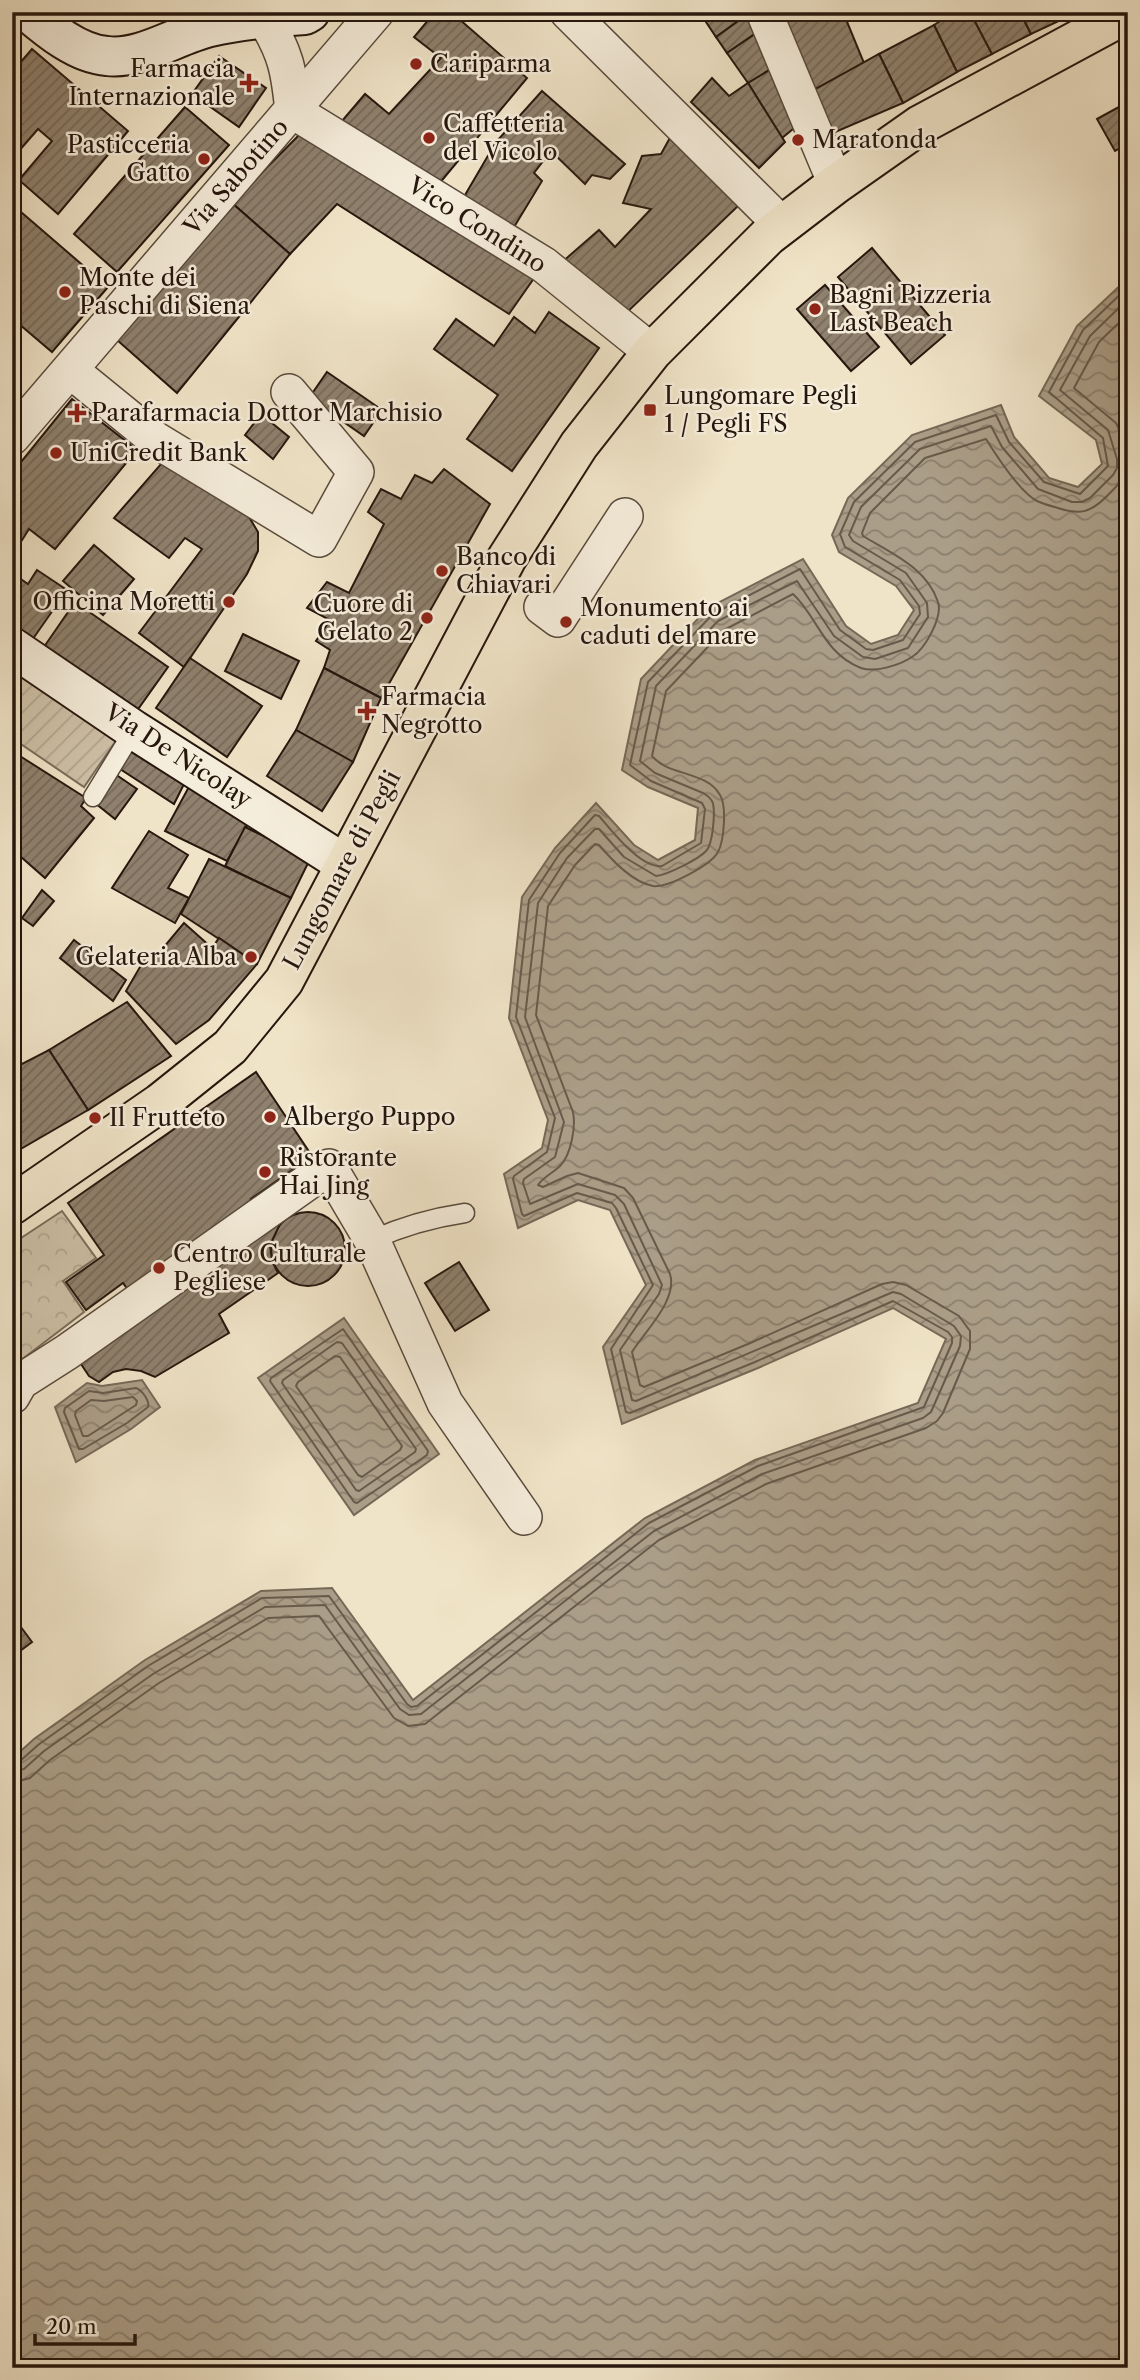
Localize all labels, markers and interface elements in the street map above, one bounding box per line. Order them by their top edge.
place label: Cariparma [430,49,551,78]
place label: Farmacia Internazionale [69,54,235,111]
marker: Cariparma [408,56,424,72]
marker: Farmacia Internazionale [241,75,257,91]
place label: Caffetteria del Vicolo [443,109,565,166]
street label: Via Sabotino [176,112,294,242]
place label: Maratonda [812,125,937,154]
place label: Pasticceria Gatto [67,130,190,187]
marker: Caffetteria del Vicolo [421,130,437,146]
marker: Maratonda [790,132,806,148]
marker: Pasticceria Gatto [196,151,212,167]
street label: Vico Condino [402,170,552,279]
place label: Monte dei Paschi di Siena [79,263,250,320]
place label: Bagni Pizzeria Last Beach [829,280,992,337]
marker: Monte dei Paschi di Siena [57,284,73,300]
marker: Bagni Pizzeria Last Beach [807,301,823,317]
place label: Lungomare Pegli 1 / Pegli FS [664,381,857,438]
place label: Parafarmacia Dottor Marchisio [91,398,443,427]
marker: Lungomare Pegli 1 / Pegli FS [642,402,658,418]
marker: Parafarmacia Dottor Marchisio [69,405,85,421]
place label: UniCredit Bank [70,438,248,467]
marker: UniCredit Bank [48,445,64,461]
place label: Banco di Chiavari [456,542,556,599]
marker: Banco di Chiavari [434,563,450,579]
place label: Officina Moretti [32,587,215,616]
place label: Cuore di Gelato 2 [313,589,413,646]
place label: Monumento ai caduti del mare [580,593,757,650]
marker: Officina Moretti [221,594,237,610]
marker: Cuore di Gelato 2 [419,610,435,626]
marker: Monumento ai caduti del mare [558,614,574,630]
place label: Farmacia Negrotto [381,682,486,739]
street label: Via De Nicolay [98,697,258,814]
marker: Farmacia Negrotto [359,703,375,719]
street label: Lungomare di Pegli [277,765,406,974]
place label: Gelateria Alba [75,942,237,971]
marker: Gelateria Alba [243,949,259,965]
place label: Albergo Puppo [283,1102,455,1131]
place label: Il Frutteto [109,1103,226,1132]
marker: Albergo Puppo [262,1109,278,1125]
marker: Il Frutteto [87,1110,103,1126]
place label: Ristorante Hai Jing [279,1143,397,1200]
marker: Ristorante Hai Jing [257,1164,273,1180]
place label: Centro Culturale Pegliese [173,1239,366,1296]
marker: Centro Culturale Pegliese [151,1260,167,1276]
scale bar [35,2303,135,2347]
text: 20 m [46,2314,97,2339]

